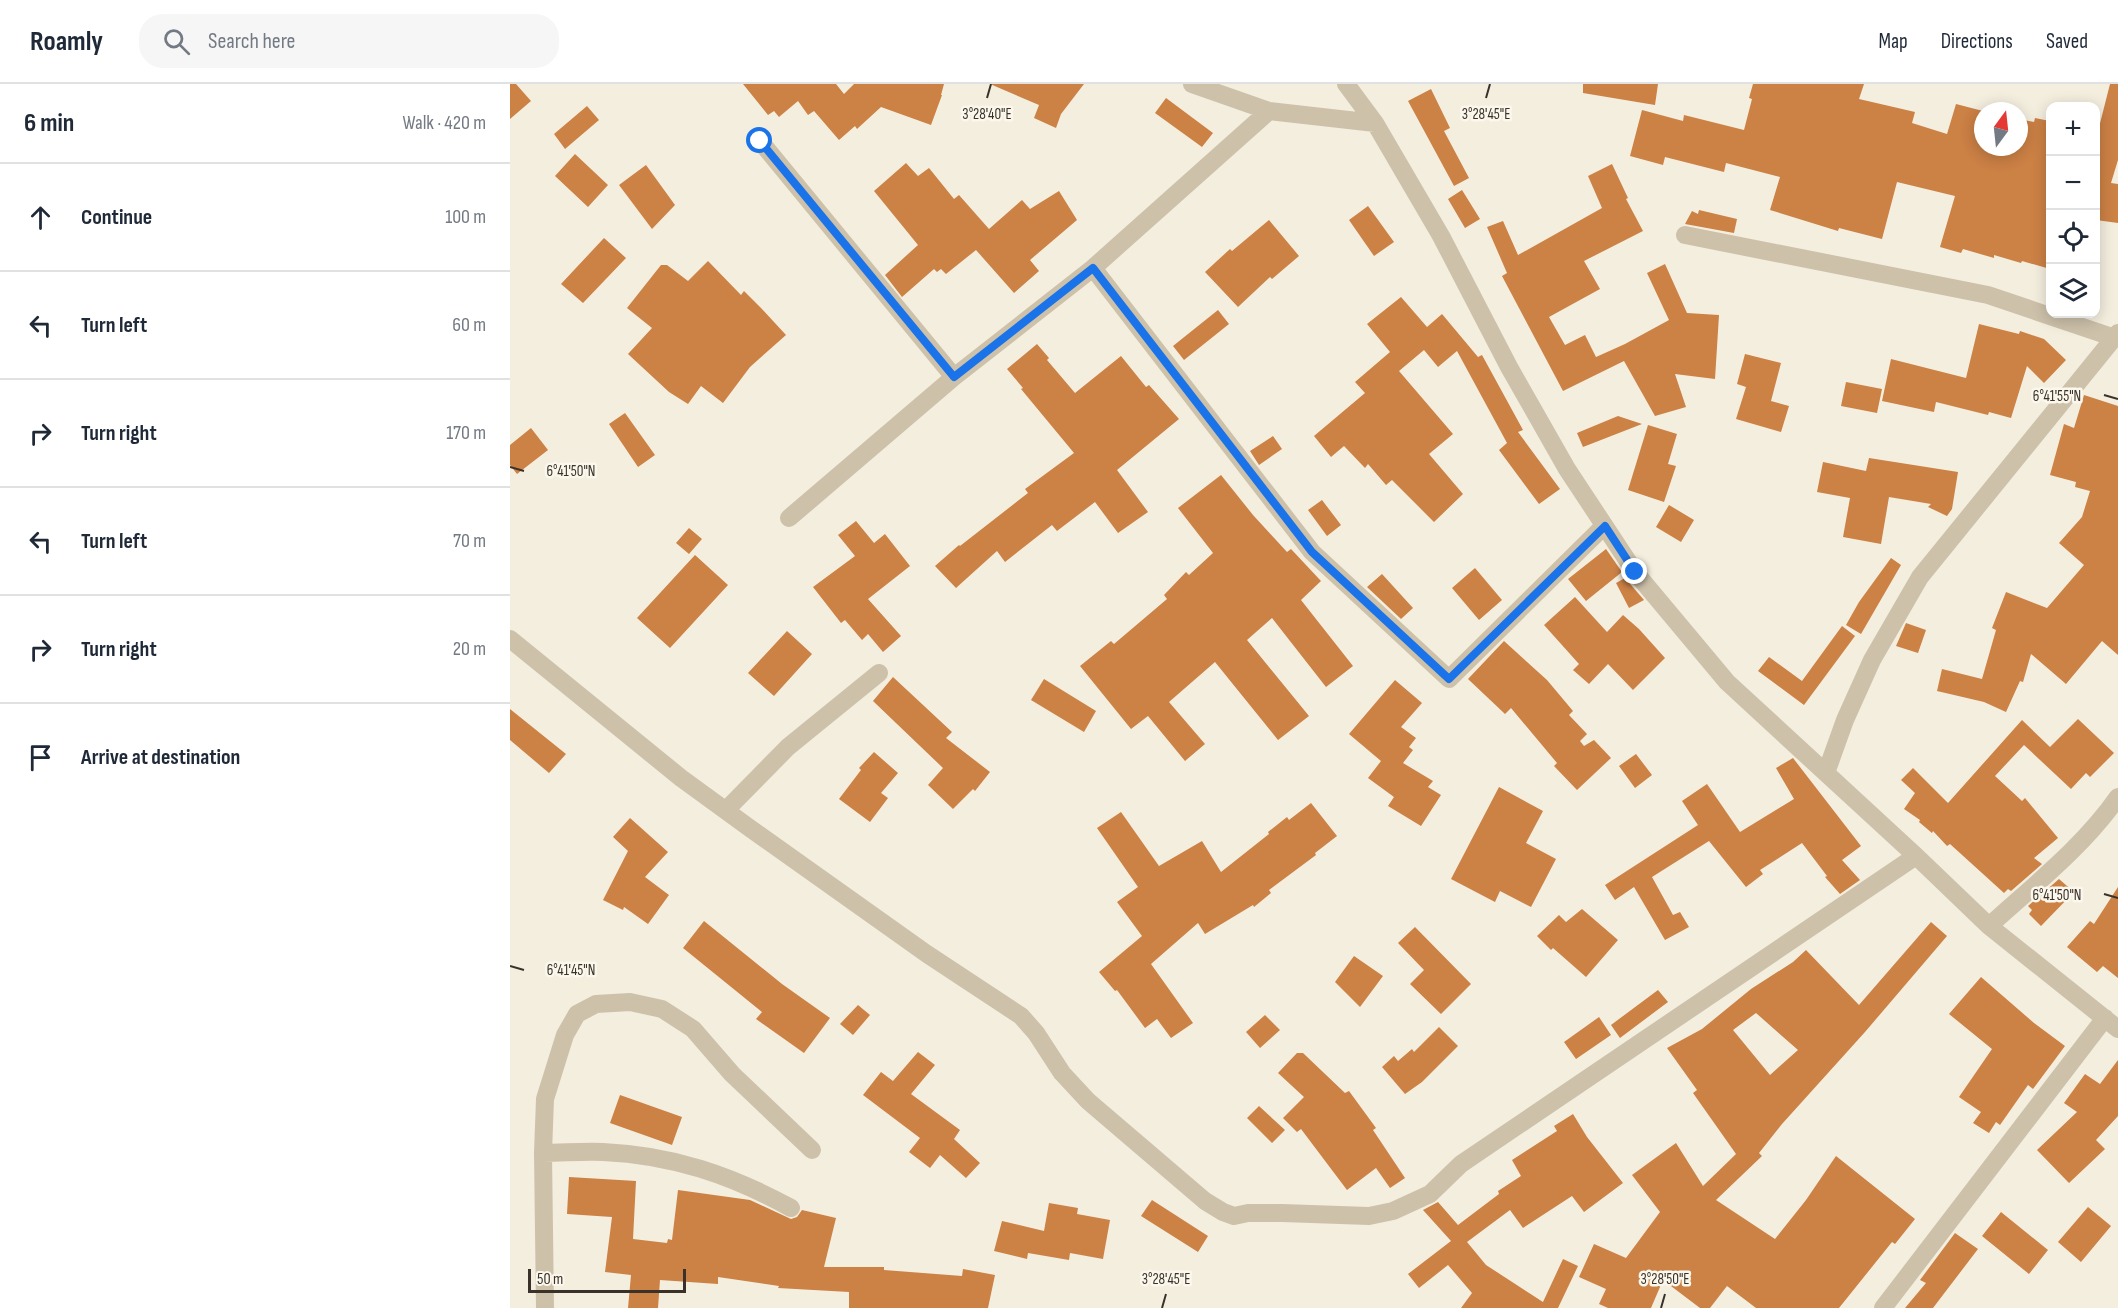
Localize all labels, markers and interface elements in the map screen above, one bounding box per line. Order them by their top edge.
search box [139,14,559,68]
text: Roamly [30,25,103,58]
icon: search [160,25,193,58]
text: Search here [208,28,295,55]
text: Map [1878,29,1908,54]
text: Directions [1941,29,2013,54]
text: Saved [2046,29,2088,54]
north arrow [1974,102,2028,156]
map controls [2046,102,2100,318]
button: + [2046,102,2100,156]
text: 3°28'40"E [962,105,1012,124]
text: 3°28'45"E [1462,105,1510,124]
text: 6 min [24,108,74,139]
text: Walk · 420 m [402,111,486,135]
route start [746,127,772,153]
button: − [2046,156,2100,210]
icon: ahead [24,201,57,234]
text: Continue [81,204,152,231]
text: 100 m [445,205,486,229]
button: locate [2046,210,2100,264]
button: layers [2046,264,2100,318]
icon: left [24,309,57,342]
text: Turn left [81,312,147,339]
text: 60 m [452,313,486,337]
text: 6°41'55"N [2033,387,2081,406]
icon: right [24,417,57,450]
text: Turn right [81,420,157,447]
text: 170 m [446,421,486,445]
text: 6°41'50"N [546,462,596,481]
icon: left [24,525,57,558]
text: Turn left [81,528,147,555]
text: 70 m [453,529,486,553]
route end [1621,558,1647,584]
icon: right [24,633,57,666]
text: Turn right [81,636,157,663]
text: 20 m [453,637,486,661]
icon: arrive [24,741,57,774]
text: Arrive at destination [81,744,240,771]
text: 6°41'50"N [2032,886,2082,905]
text: 6°41'45"N [547,961,595,980]
scale bar [528,1266,686,1294]
text: 50 m [537,1270,563,1289]
text: 3°28'45"E [1142,1270,1190,1289]
text: 3°28'50"E [1640,1270,1690,1289]

